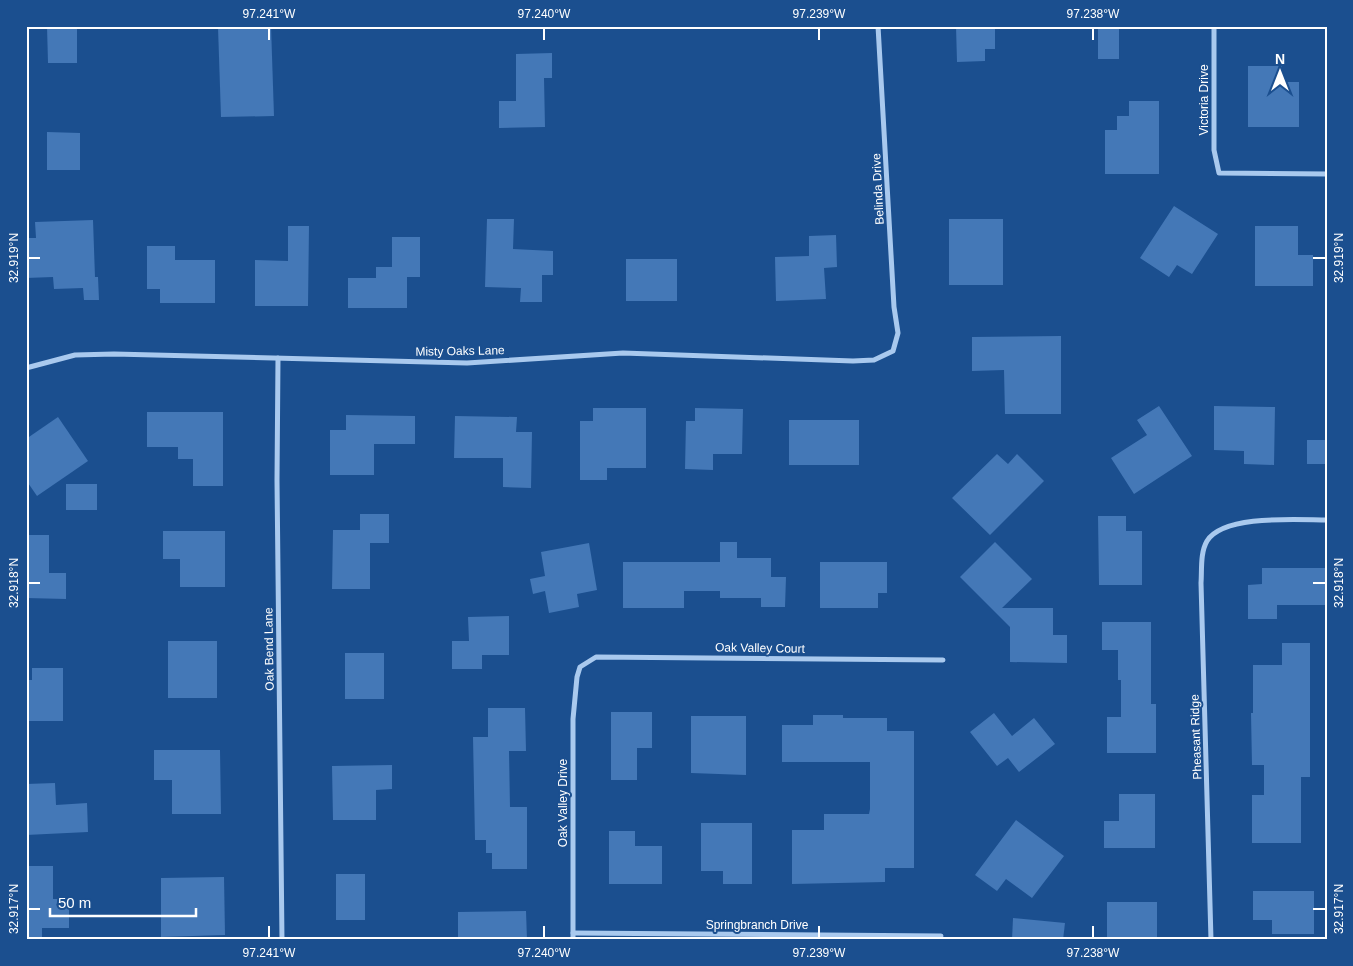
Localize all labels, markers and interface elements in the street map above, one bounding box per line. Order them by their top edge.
text: 97.241°W [243,7,296,21]
text: 97.240°W [518,7,571,21]
text: 97.239°W [793,7,846,21]
text: 97.238°W [1067,7,1120,21]
north arrow [1256,48,1306,98]
text: N [1275,51,1285,67]
street label: Victoria Drive [1197,64,1211,136]
street label: Belinda Drive [869,153,887,225]
text: 32.919°N [7,233,21,283]
text: 32.919°N [1332,233,1346,283]
street label: Misty Oaks Lane [415,343,505,359]
text: 32.918°N [7,558,21,608]
text: 32.918°N [1332,558,1346,608]
street label: Oak Bend Lane [261,607,277,691]
street label: Oak Valley Court [715,640,806,656]
street label: Pheasant Ridge [1188,694,1204,780]
street label: Oak Valley Drive [556,758,570,847]
text: 32.917°N [7,884,21,934]
text: 32.917°N [1332,884,1346,934]
scale bar [50,886,196,918]
text: 50 m [58,894,91,911]
street label: Springbranch Drive [706,918,809,932]
text: 97.241°W [243,946,296,960]
text: 97.240°W [518,946,571,960]
text: 97.239°W [793,946,846,960]
text: 97.238°W [1067,946,1120,960]

